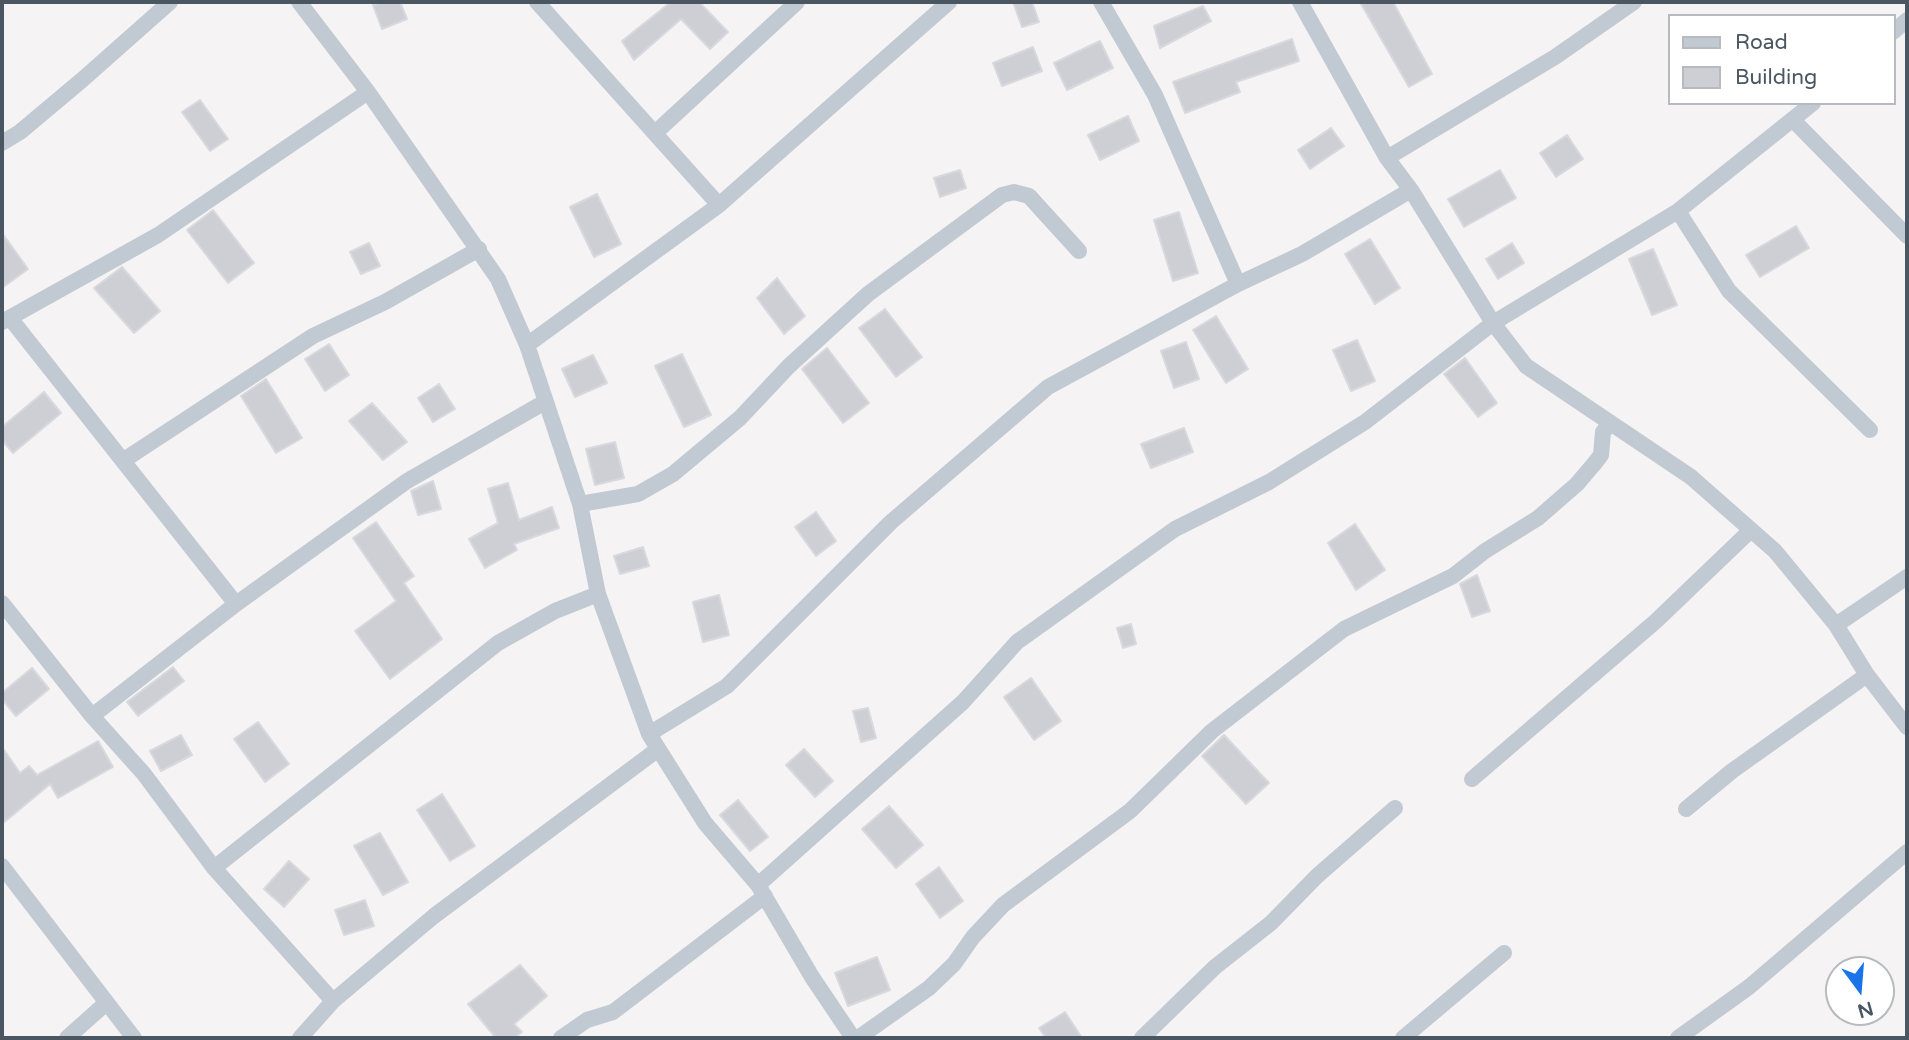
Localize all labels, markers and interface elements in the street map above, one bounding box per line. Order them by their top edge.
legend [1668,14,1895,105]
text: Road [1735,30,1788,55]
text: Building [1735,65,1817,90]
north arrow [1825,956,1895,1026]
text: N [1855,997,1876,1022]

